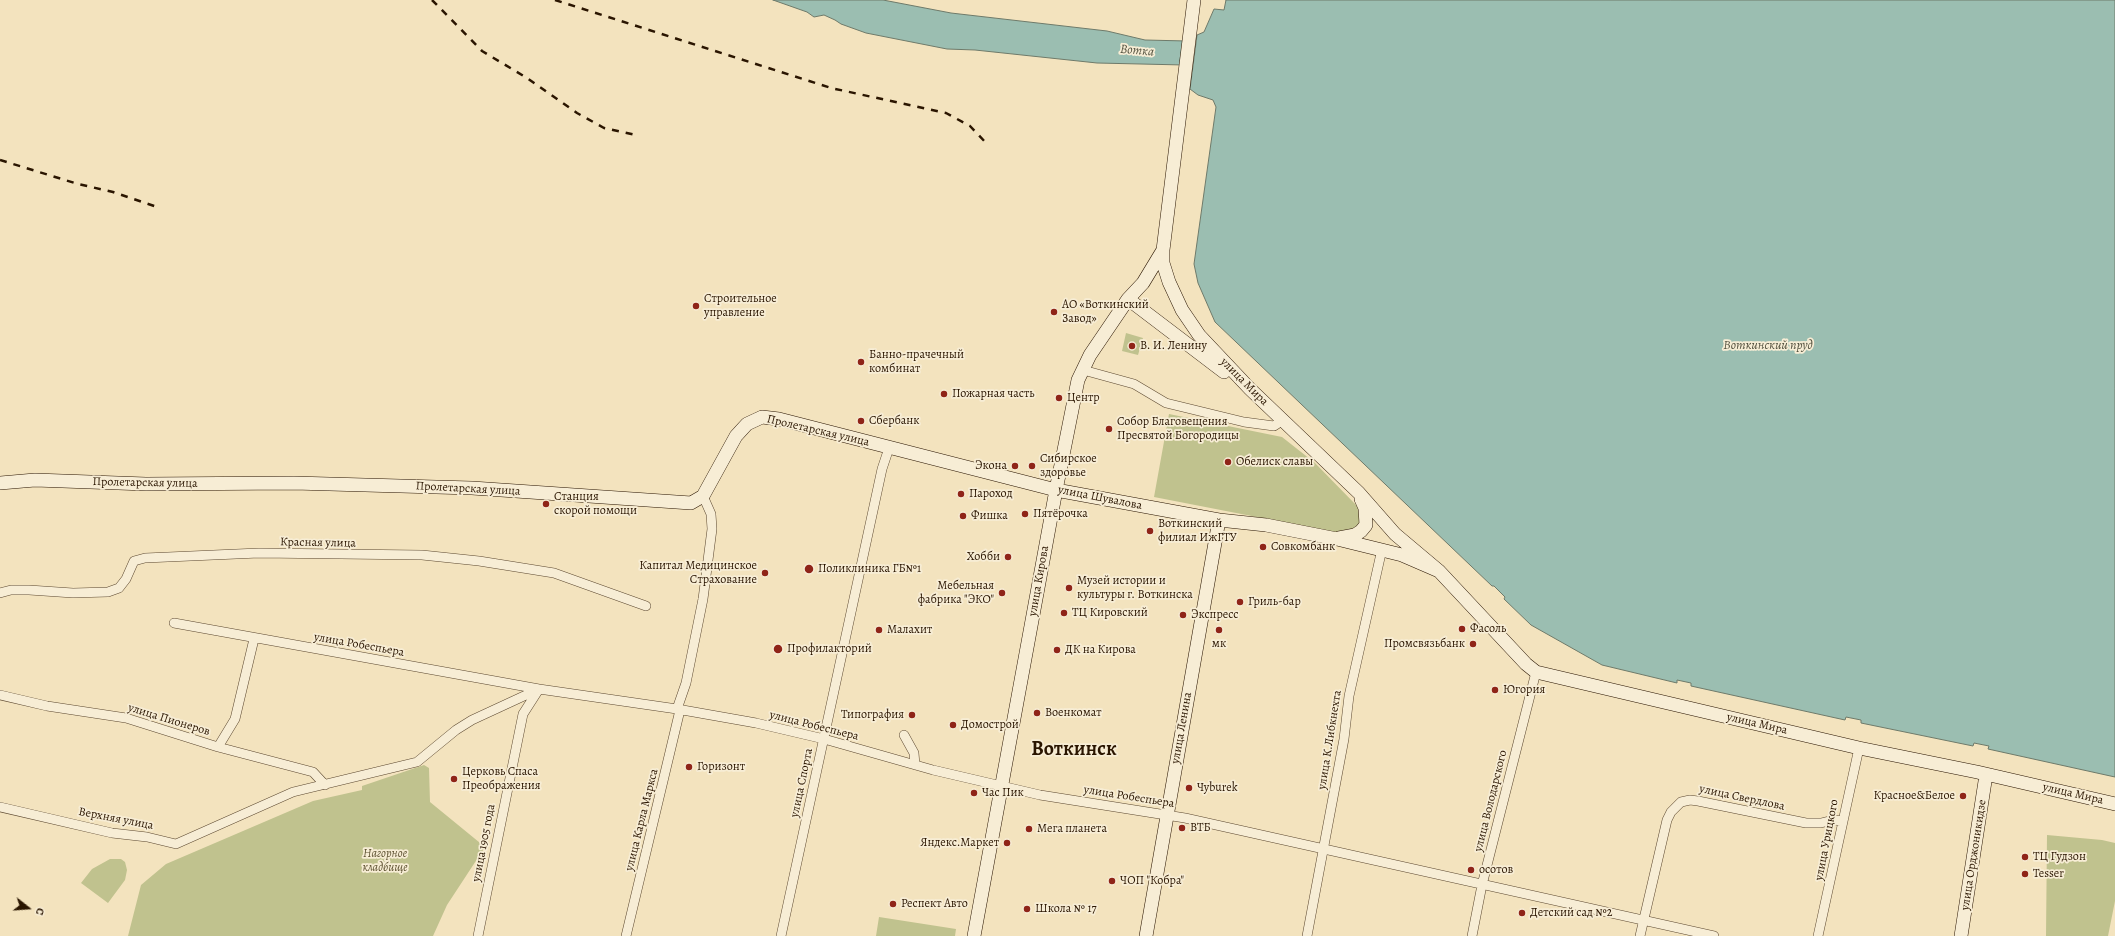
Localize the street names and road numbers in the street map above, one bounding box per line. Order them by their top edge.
street label: улица Мира [1217,355,1271,409]
street label: Пролетарская улица [765,412,871,450]
street label: Пролетарская улица [92,475,198,491]
street label: Пролетарская улица [415,479,521,499]
street label: улица Шувалова [1057,483,1143,513]
street label: Красная улица [280,535,356,551]
street label: улица Кирова [1026,545,1052,617]
street label: улица Робеспьера [313,630,405,660]
street label: улица К.Либкнехта [1315,689,1345,791]
street label: улица Ленина [1169,691,1195,765]
street label: улица Пионеров [126,701,212,739]
street label: улица Робеспьера [768,708,860,744]
street label: улица Мира [1725,710,1789,738]
street label: улица Спорта [788,747,816,819]
street label: улица Володарского [1471,749,1511,853]
street label: улица Карла Маркса [622,767,662,873]
street label: улица Мира [2041,780,2105,808]
street label: улица Свердлова [1698,782,1786,814]
street label: улица Робеспьера [1083,783,1175,811]
street label: улица Урицкого [1812,798,1842,882]
street label: улица Орджоникидзе [1958,798,1990,912]
street label: улица 1905 года [469,803,499,883]
street label: Верхняя улица [77,805,155,833]

